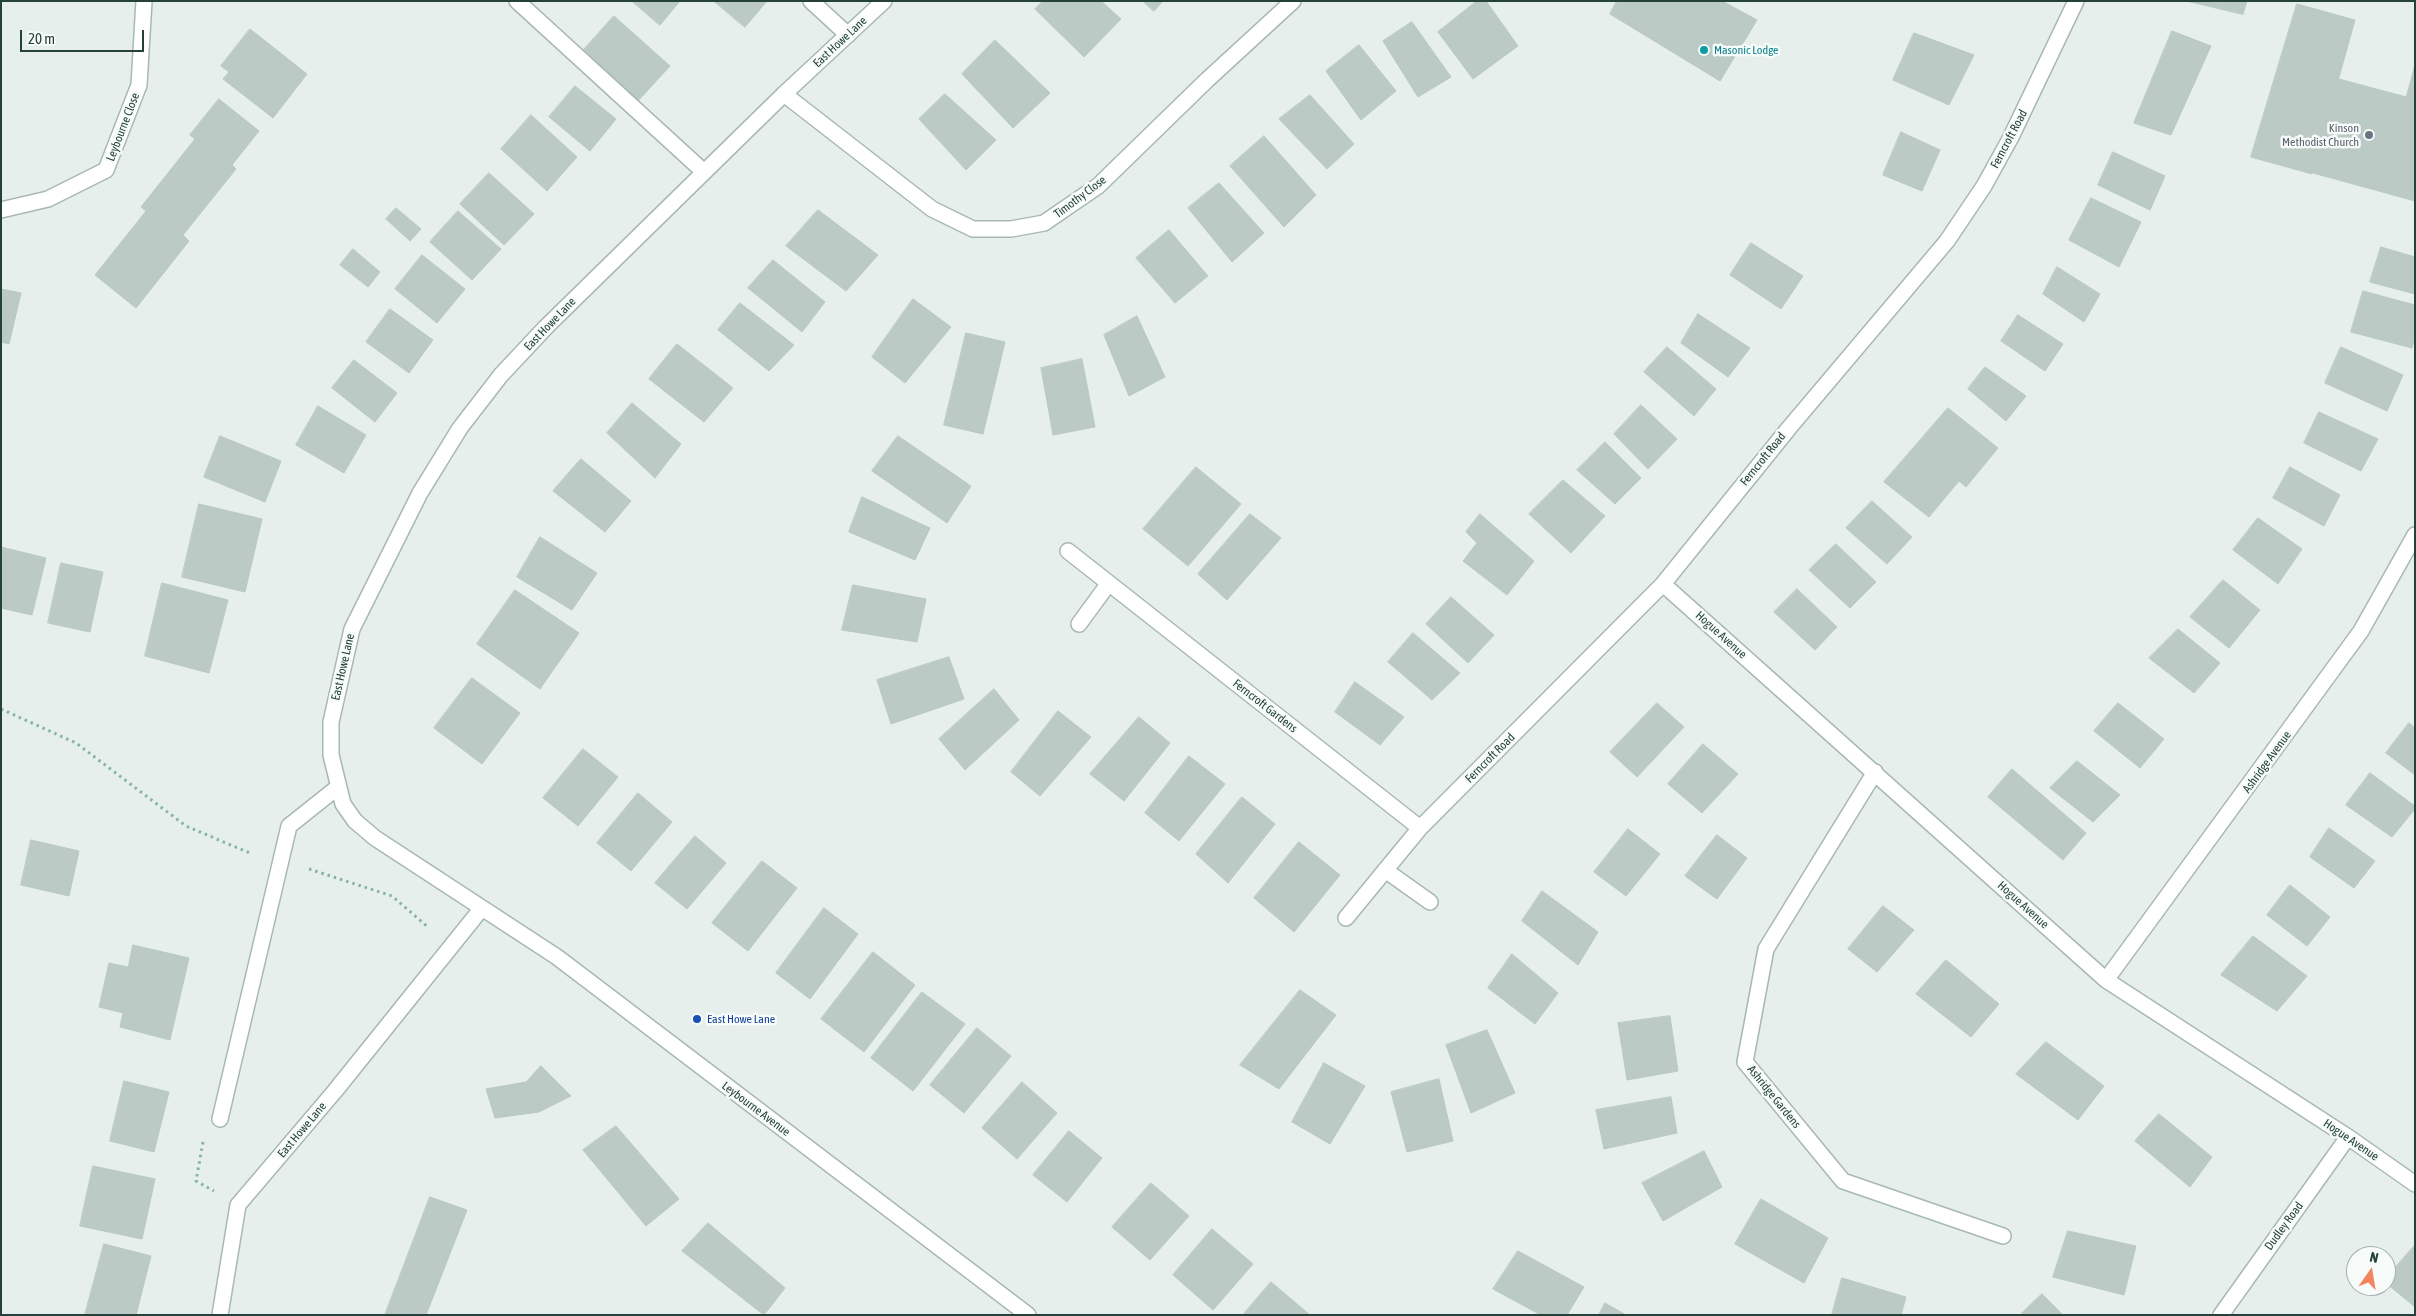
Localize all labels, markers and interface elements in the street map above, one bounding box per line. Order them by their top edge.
street label: East Howe Lane [810,13,870,71]
scale bar [22,20,146,52]
text: 20 m [28,30,55,47]
place label: Masonic Lodge [1714,43,1778,57]
marker: Masonic Lodge [1698,44,1710,56]
street label: Leybourne Close [103,91,143,163]
street label: Ferncroft Road [1988,107,2030,171]
place label: Kinson Methodist Church [2282,121,2359,149]
marker: Kinson Methodist Church [2363,129,2375,141]
street label: Timothy Close [1051,173,1109,221]
street label: East Howe Lane [521,294,579,354]
street label: Ferncroft Road [1737,429,1789,489]
street label: Hogue Avenue [1692,608,1750,662]
street label: East Howe Lane [328,632,358,702]
street label: Ferncroft Gardens [1230,676,1300,736]
street label: Ashridge Avenue [2240,728,2294,796]
street label: Ferncroft Road [1462,730,1518,786]
street label: Hogue Avenue [1994,878,2052,932]
place label: East Howe Lane [707,1012,775,1026]
marker: East Howe Lane [691,1013,703,1025]
street label: Ashridge Gardens [1744,1063,1804,1131]
street label: Leybourne Avenue [719,1079,793,1139]
street label: East Howe Lane [275,1099,329,1161]
street label: Hogue Avenue [2320,1116,2382,1164]
street label: Dudley Road [2262,1199,2306,1253]
north arrow [2346,1246,2396,1296]
text: N [2368,1249,2380,1266]

